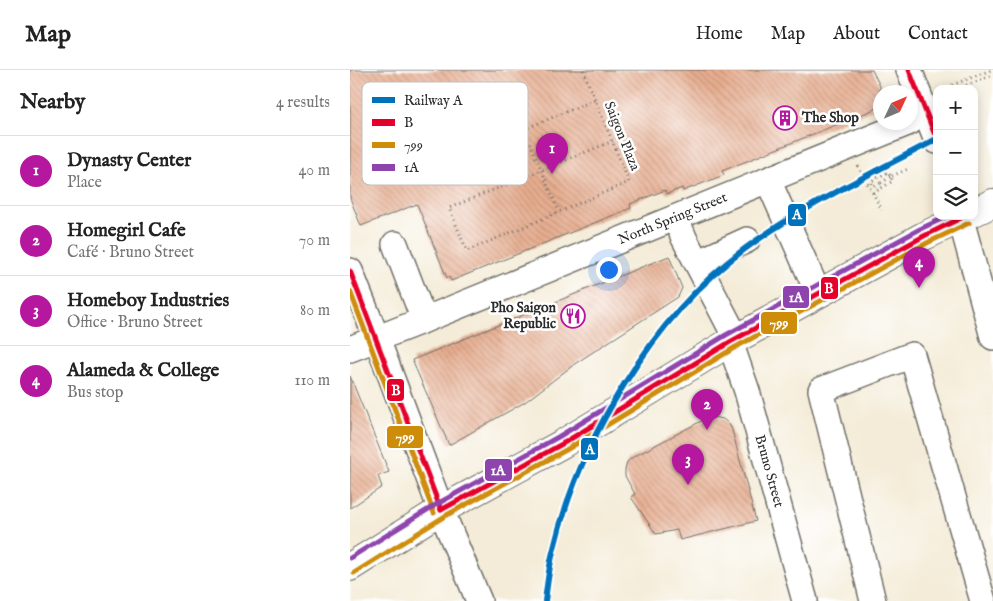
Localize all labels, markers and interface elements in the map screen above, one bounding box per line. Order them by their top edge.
text: Map [25,19,71,50]
text: Home [696,23,743,46]
text: Map [771,23,805,46]
text: About [833,23,880,46]
text: Contact [908,23,968,46]
legend [362,82,528,185]
north arrow [873,85,918,130]
map controls [933,85,978,220]
button: + [933,85,978,130]
text: Nearby [20,89,85,116]
text: Railway A [404,92,463,110]
text: 4 results [276,93,330,113]
street label: Saigon Plaza [600,99,644,174]
building icon: The Shop [772,105,798,131]
place label: The Shop [801,109,859,127]
text: B [404,114,413,132]
button: − [933,130,978,175]
pin: 1 [536,133,568,174]
text: 799 [404,137,423,155]
text: Dynasty Center [67,149,191,173]
text: 1A [404,159,419,177]
text: 1 [33,161,39,181]
text: 40 m [298,161,330,181]
text: Place [67,173,102,193]
button: layers [933,175,978,220]
street label: North Spring Street [615,188,730,249]
line badge: A [787,203,807,227]
text: A [791,206,803,224]
text: Homegirl Cafe [67,219,186,243]
text: 2 [32,231,40,251]
text: 70 m [299,231,330,251]
text: Café · Bruno Street [67,243,194,263]
pin: 4 [903,247,935,288]
your location [596,257,622,283]
line badge: B [820,276,839,300]
text: B [824,280,834,298]
line badge: 1A [782,285,810,309]
text: Homeboy Industries [67,289,229,313]
text: 1A [789,289,805,307]
place label: Pho Saigon Republic [490,299,557,333]
text: 3 [33,301,39,321]
text: 80 m [300,301,330,321]
restaurant icon: Pho Saigon Republic [560,303,586,329]
line badge: 799 [760,311,798,335]
text: Office · Bruno Street [67,313,203,333]
text: 799 [770,315,788,333]
text: Alameda & College [67,359,219,383]
text: 4 [32,371,40,391]
text: 110 m [294,371,330,391]
line badge: B [386,378,405,402]
text: B [391,382,401,400]
text: Bus stop [67,383,123,403]
pin: 2 [691,389,723,430]
line badge: 799 [386,425,424,449]
text: 799 [396,429,414,447]
street label: Bruno Street [751,433,788,510]
line badge: A [580,437,599,461]
text: A [584,441,596,459]
pin: 3 [672,444,704,485]
line badge: 1A [484,458,513,482]
text: 1A [491,462,507,480]

